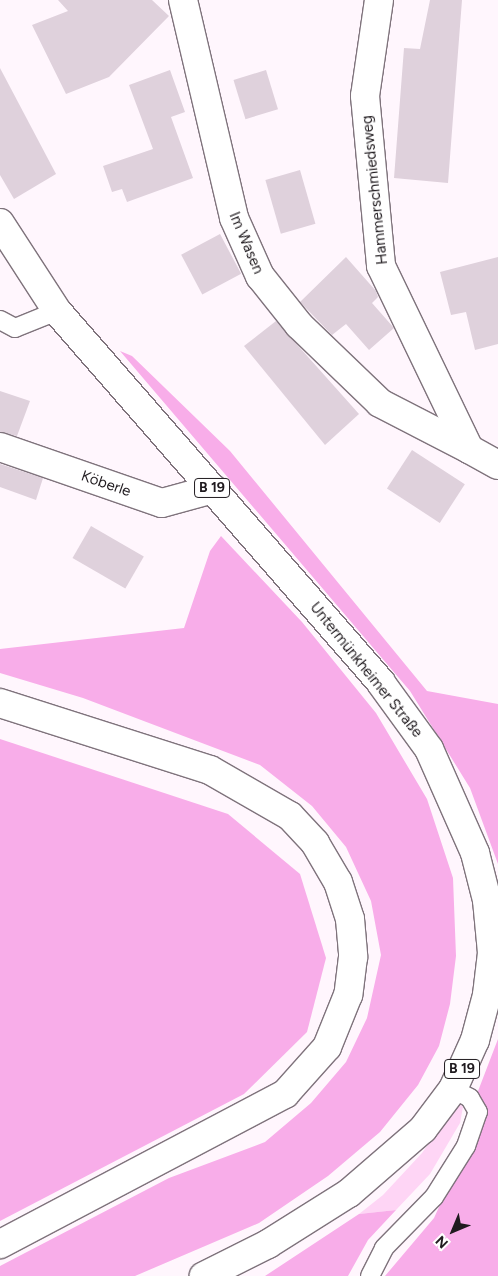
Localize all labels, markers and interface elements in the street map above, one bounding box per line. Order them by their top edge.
street label: Hammerschmiedsweg [358,114,392,266]
street label: Im Wasen [225,209,267,277]
street label: Köberle [79,467,133,501]
road number: B 19 [193,476,231,499]
street label: Untermünkheimer Straße [306,599,426,741]
road number: B 19 [443,1058,481,1080]
north arrow [428,1206,478,1256]
text: N [432,1232,452,1252]

